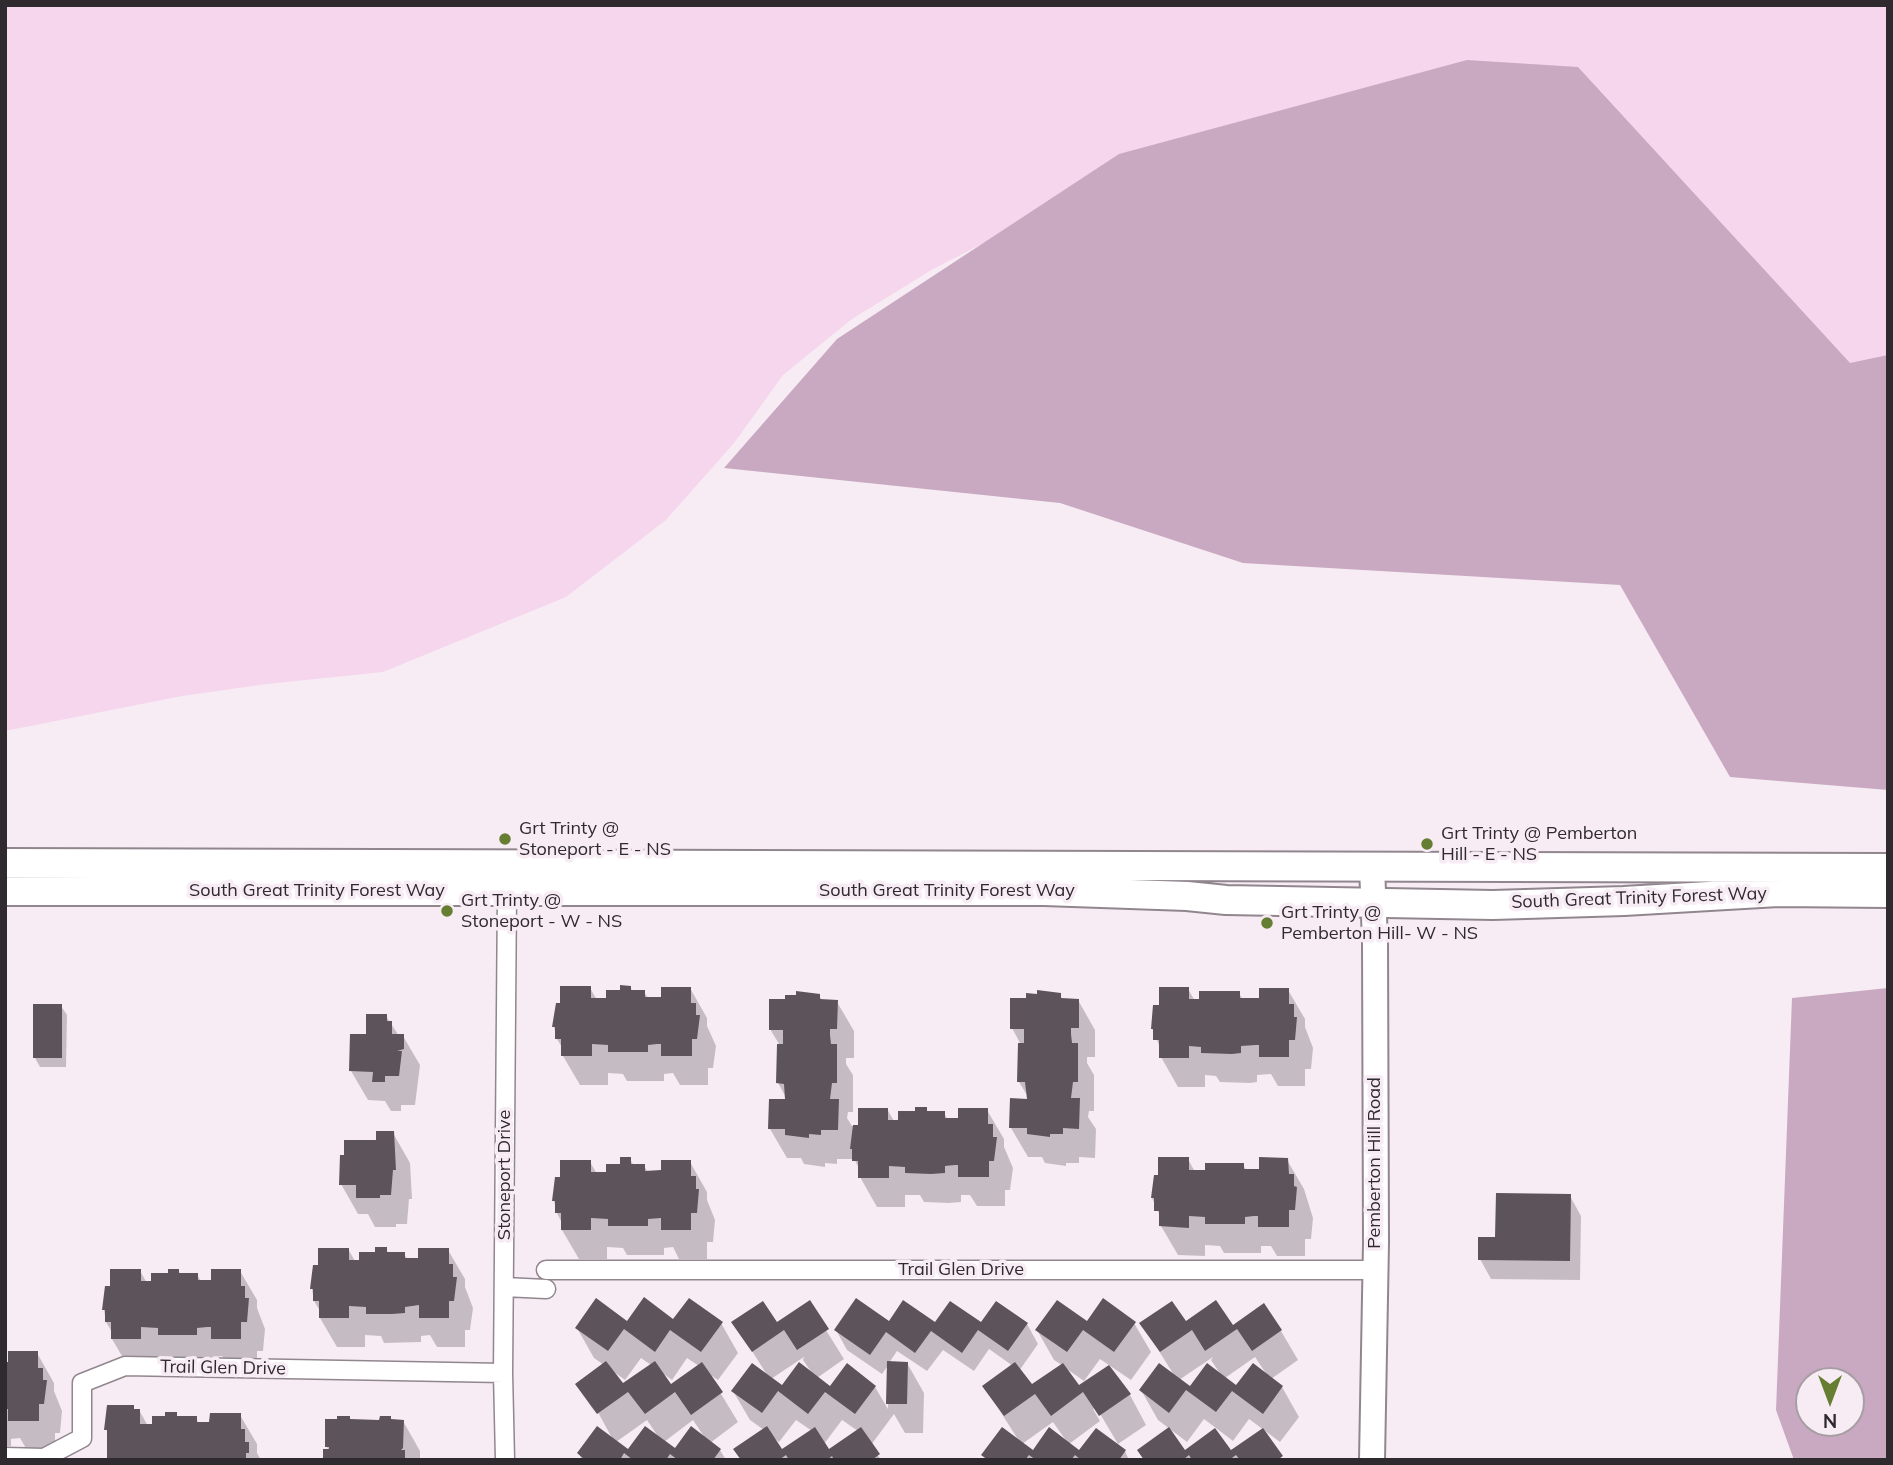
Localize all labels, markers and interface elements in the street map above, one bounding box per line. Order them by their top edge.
place label: Grt Trinty @ Stoneport - E - NS [519,818,671,860]
place label: Grt Trinty @ Pemberton Hill - E - NS [1441,823,1637,866]
marker: Grt Trinty @ Stoneport - E - NS [497,831,513,847]
marker: Grt Trinty @ Pemberton Hill - E - NS [1419,836,1435,852]
street label: South Great Trinity Forest Way [189,880,445,902]
street label: South Great Trinity Forest Way [819,880,1075,902]
street label: South Great Trinity Forest Way [1511,883,1767,913]
place label: Grt Trinty @ Stoneport - W - NS [461,890,622,932]
place label: Grt Trinty @ Pemberton Hill- W - NS [1281,902,1478,944]
marker: Grt Trinty @ Stoneport - W - NS [439,903,455,919]
marker: Grt Trinty @ Pemberton Hill- W - NS [1259,915,1275,931]
street label: Pemberton Hill Road [1364,1077,1386,1249]
street label: Stoneport Drive [494,1110,516,1240]
street label: Trail Glen Drive [898,1259,1024,1281]
street label: Trail Glen Drive [160,1356,286,1380]
north arrow [1795,1367,1865,1437]
text: N [1823,1409,1837,1433]

